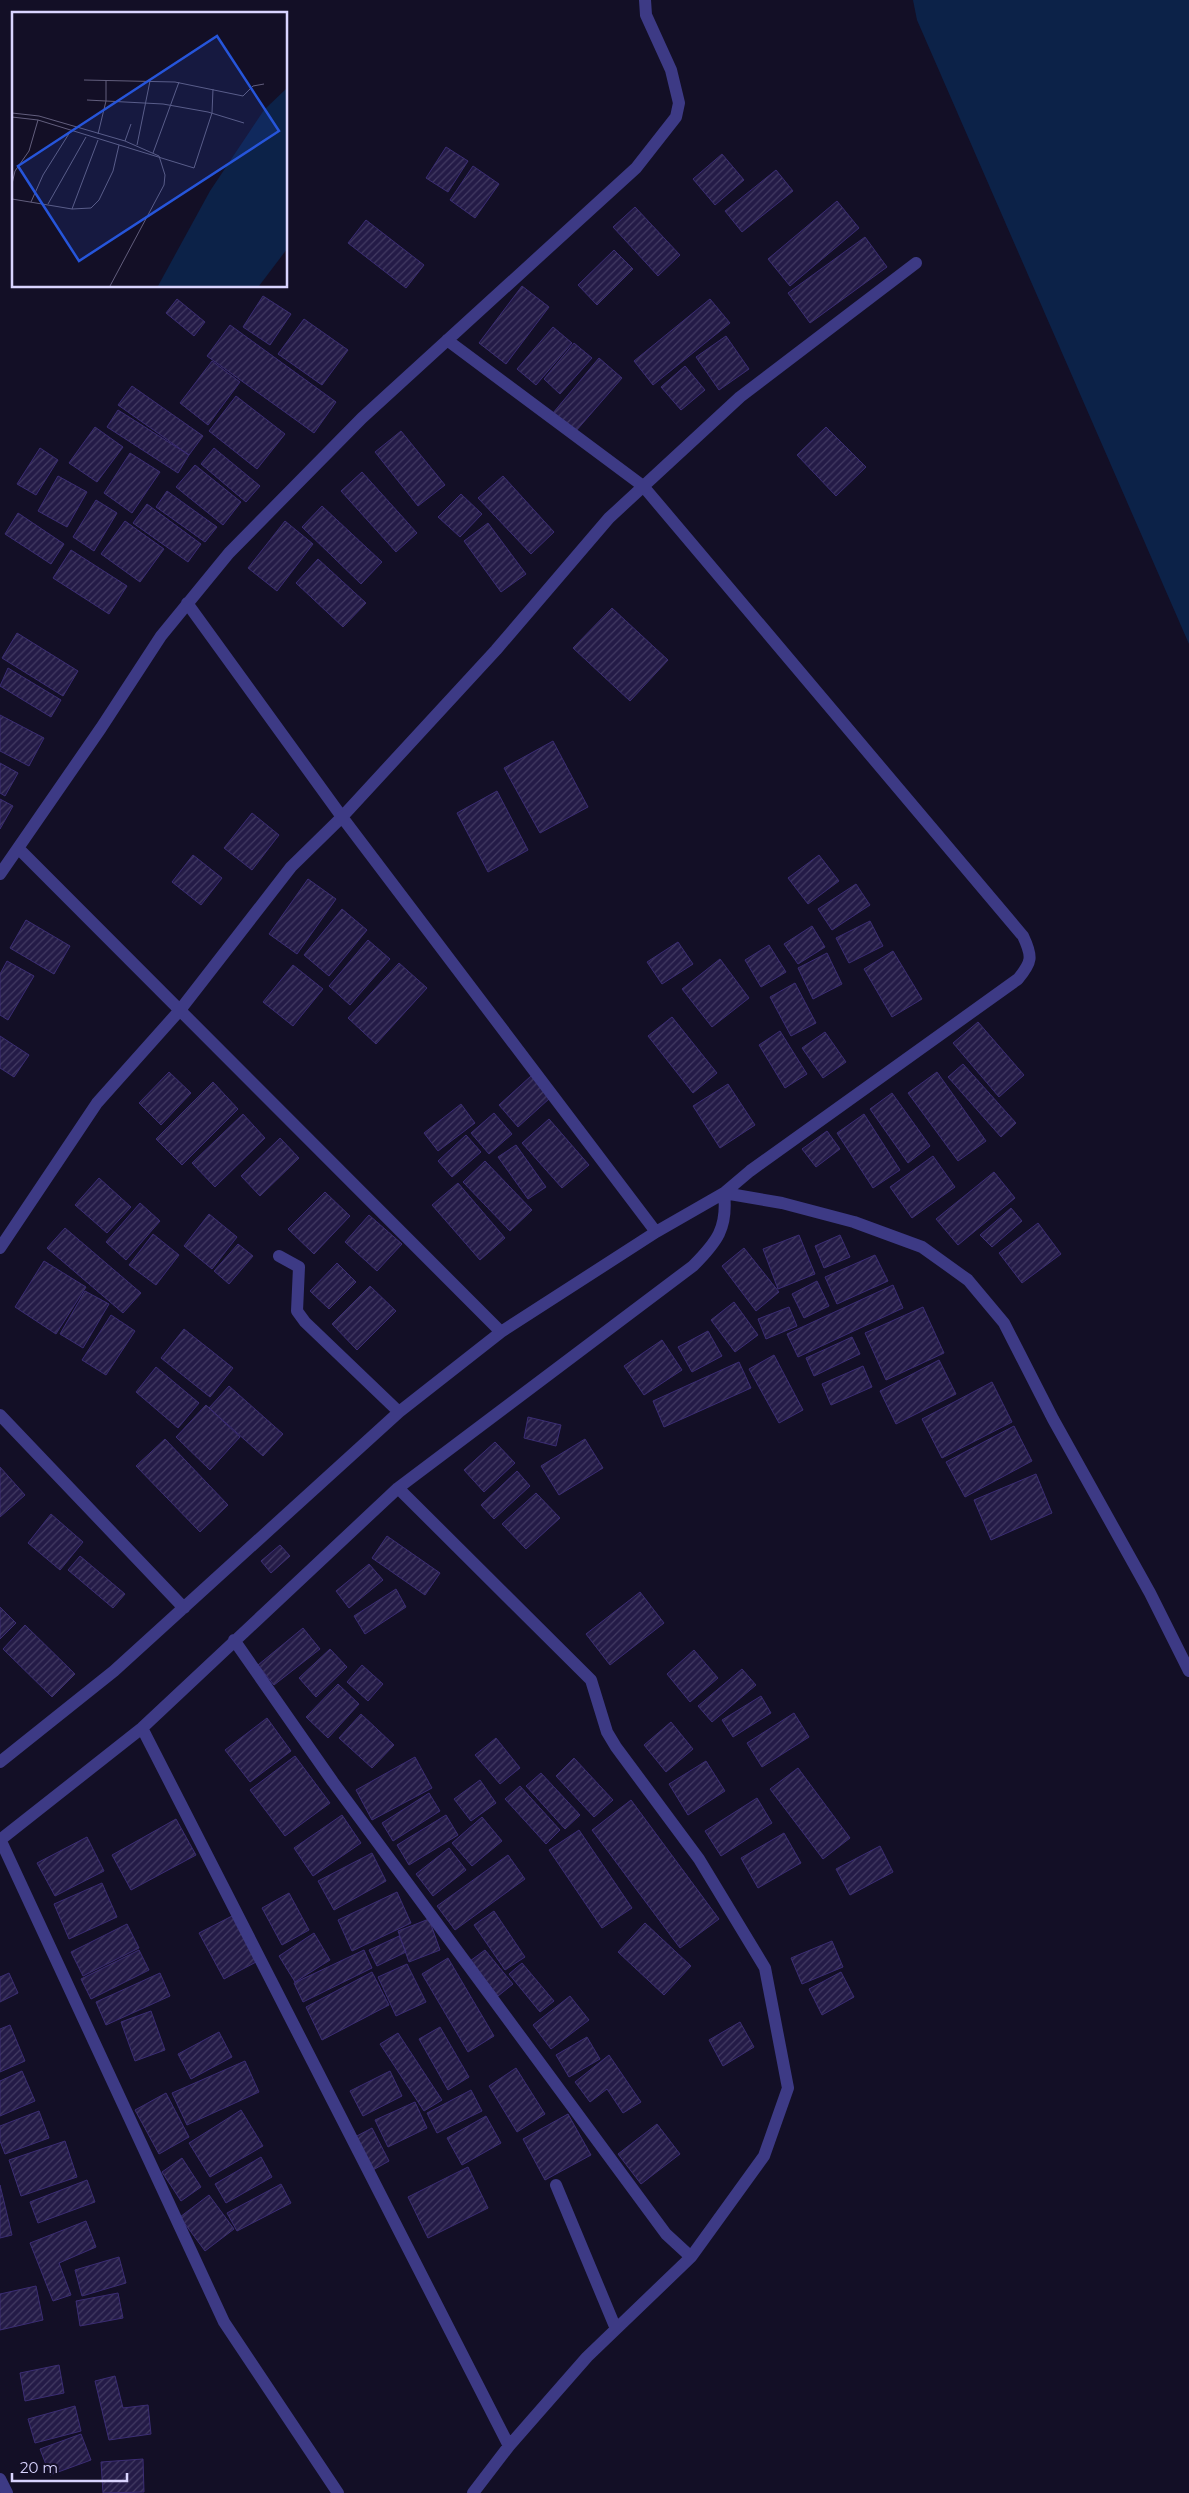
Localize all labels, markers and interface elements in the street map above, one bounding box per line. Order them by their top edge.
inset map [12,12,288,288]
scale bar [12,2450,128,2482]
text: 20 m [20,2458,58,2477]

